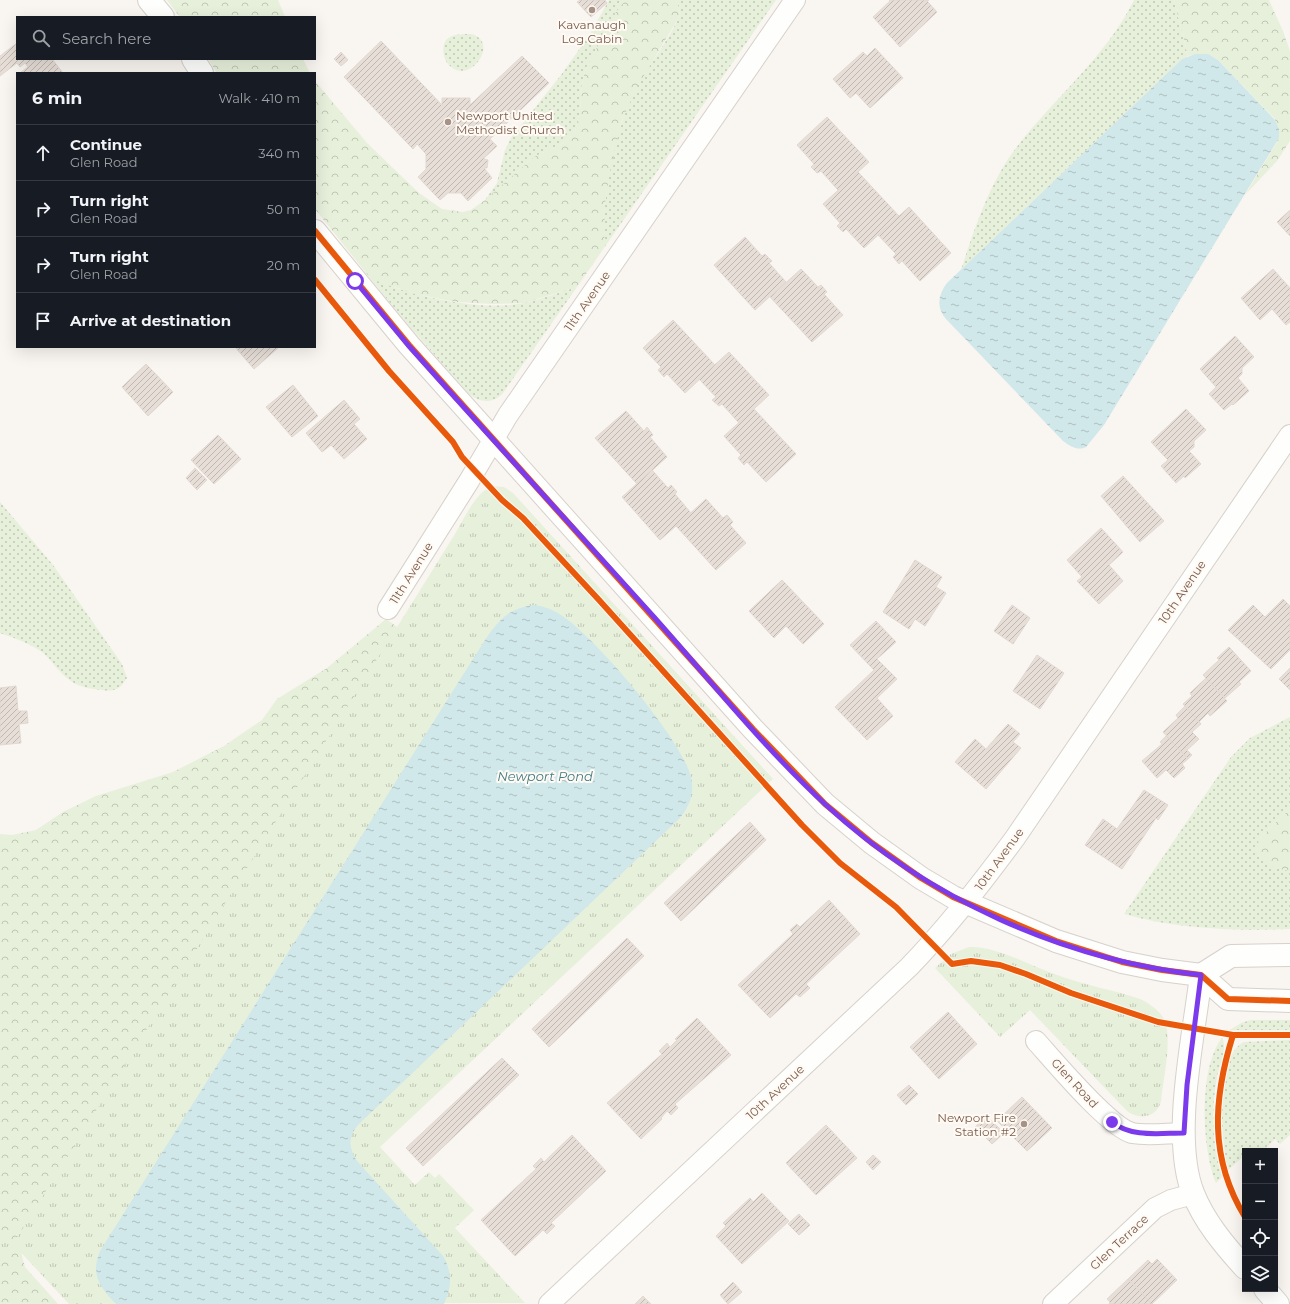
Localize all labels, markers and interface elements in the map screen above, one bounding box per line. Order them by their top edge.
marker: Kavanaugh Log Cabin [587,5,597,15]
search box [16,16,316,60]
place label: Kavanaugh Log Cabin [558,17,626,46]
icon: search [30,27,52,49]
text: Search here [62,29,151,48]
text: 6 min [32,88,82,108]
text: Walk · 410 m [218,90,300,106]
place label: Newport United Methodist Church [456,108,565,137]
marker: Newport United Methodist Church [443,117,453,127]
text: Continue [70,135,142,154]
icon: ahead [32,142,54,164]
text: 340 m [258,145,300,161]
text: Glen Road [70,154,138,170]
text: Turn right [70,191,149,210]
icon: right [32,198,54,220]
text: 50 m [267,201,300,217]
text: Glen Road [70,210,138,226]
text: Turn right [70,247,149,266]
icon: right [32,254,54,276]
text: 20 m [267,257,300,273]
text: Glen Road [70,266,138,282]
street label: 11th Avenue [561,268,613,334]
route start [346,272,364,290]
icon: arrive [32,310,54,332]
text: Arrive at destination [70,311,231,330]
street label: 11th Avenue [386,539,436,607]
street label: 10th Avenue [1155,557,1209,627]
water label: Newport Pond [497,768,593,784]
street label: 10th Avenue [971,825,1027,893]
street label: Glen Road [1048,1055,1102,1111]
street label: 10th Avenue [743,1061,807,1123]
place label: Newport Fire Station #2 [937,1110,1016,1139]
route end [1103,1113,1121,1131]
marker: Newport Fire Station #2 [1019,1119,1029,1129]
map controls [1242,1148,1278,1292]
button: + [1242,1148,1278,1184]
button: − [1242,1184,1278,1220]
street label: Glen Terrace [1087,1211,1151,1273]
button: locate [1242,1220,1278,1256]
button: layers [1242,1256,1278,1292]

